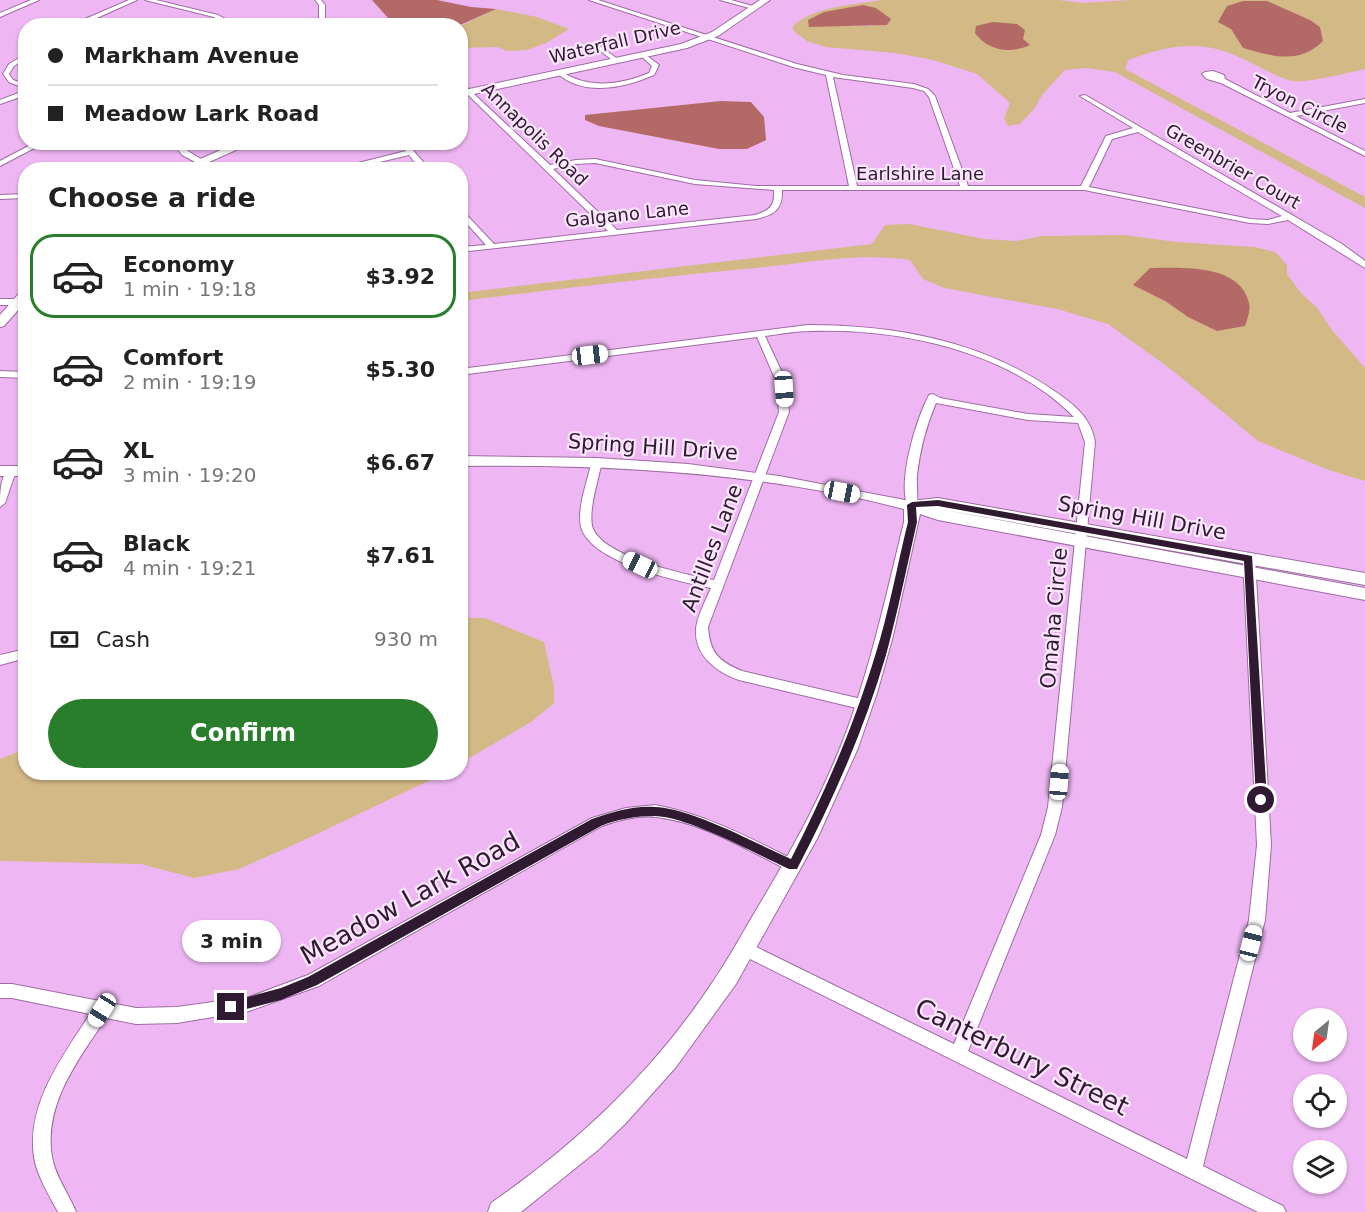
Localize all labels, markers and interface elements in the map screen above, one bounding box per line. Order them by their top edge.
street label: Waterfall Drive [547,17,683,67]
text: Markham Avenue [84,43,299,68]
street label: Tryon Circle [1248,70,1352,137]
street label: Annapolis Road [478,78,592,190]
text: Meadow Lark Road [84,101,319,126]
street label: Greenbrier Court [1162,119,1304,213]
street label: Earlshire Lane [856,163,984,184]
text: Choose a ride [48,182,256,213]
street label: Galgano Lane [564,197,690,231]
icon: car [51,249,105,303]
text: Economy [123,252,234,277]
text: $3.92 [365,264,435,289]
text: 1 min · 19:18 [123,277,257,301]
icon: car [51,342,105,396]
car [571,344,609,366]
text: Comfort [123,345,223,370]
text: $5.30 [365,357,435,382]
text: 2 min · 19:19 [123,370,257,394]
car [774,370,794,408]
street label: Spring Hill Drive [567,429,739,465]
icon: car [51,435,105,489]
text: XL [123,438,154,463]
text: $6.67 [365,450,435,475]
text: 3 min · 19:20 [123,463,257,487]
car [823,480,861,504]
street label: Antilles Lane [677,481,747,615]
street label: Spring Hill Drive [1056,491,1228,545]
icon: car [51,528,105,582]
text: Black [123,531,190,556]
text: $7.61 [365,543,435,568]
street label: Omaha Circle [1036,546,1072,690]
car [620,549,660,581]
text: 4 min · 19:21 [123,556,257,580]
icon: cash [48,623,81,656]
text: Cash [96,627,150,652]
text: 930 m [374,627,438,651]
button: Confirm [48,699,438,768]
car [1048,763,1070,801]
route start [1247,786,1274,813]
street label: Meadow Lark Road [295,825,525,971]
callout: 3 min [182,920,280,962]
car [1238,923,1264,963]
text: 3 min [200,929,263,953]
car [85,990,119,1030]
street label: Canterbury Street [910,992,1134,1122]
route end [217,993,244,1020]
north arrow [1293,1008,1347,1062]
map controls [1293,1008,1347,1194]
button: locate [1293,1074,1347,1128]
button: layers [1293,1140,1347,1194]

